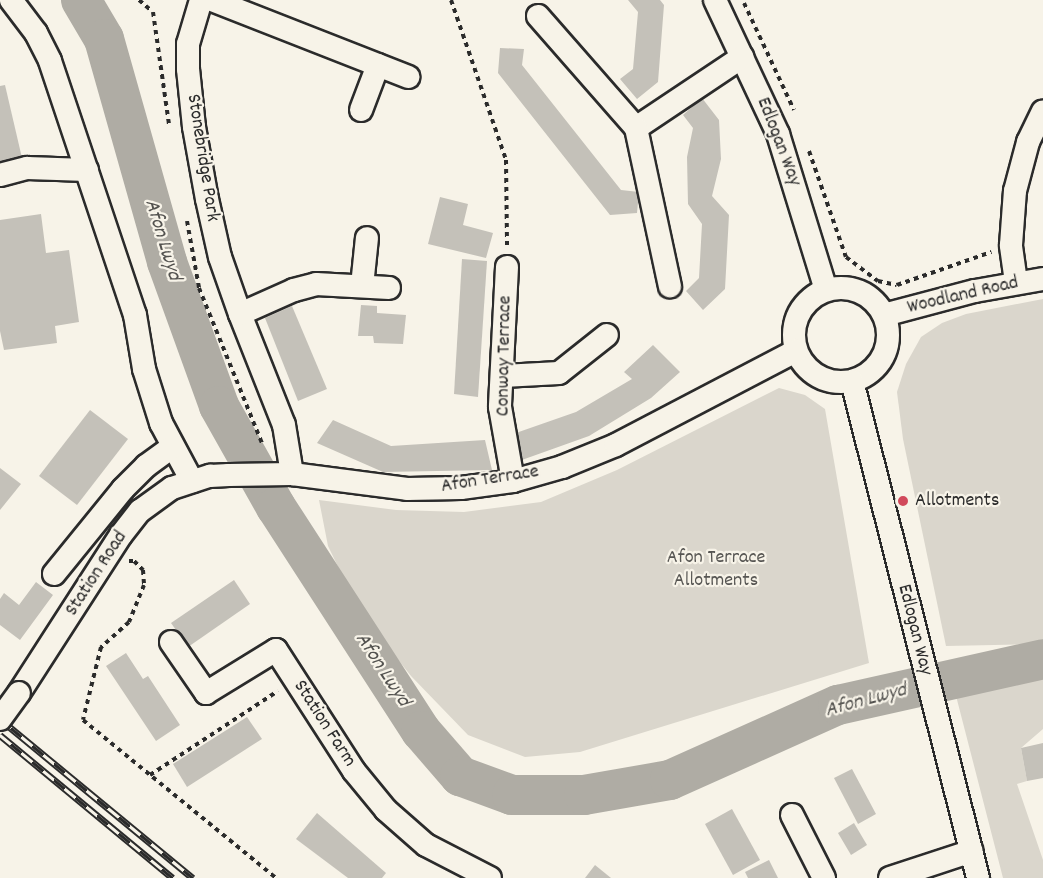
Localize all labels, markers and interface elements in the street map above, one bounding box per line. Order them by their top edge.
street label: Stonebridge Park [180,93,224,223]
street label: Edlogan Way [750,94,806,190]
water label: Afon Lwyd [138,197,186,283]
street label: Woodland Road [905,272,1021,320]
street label: Conway Terrace [492,295,518,417]
street label: Afon Terrace [439,460,541,500]
place label: Allotments [915,489,999,513]
marker: Allotments [896,494,910,508]
street label: Station Road [61,527,133,621]
park label: Afon Terrace Allotments [667,547,765,594]
street label: Edlogan Way [891,582,937,678]
water label: Afon Lwyd [349,628,415,712]
street label: Station Farm [287,676,361,772]
water label: Afon Lwyd [823,678,909,724]

